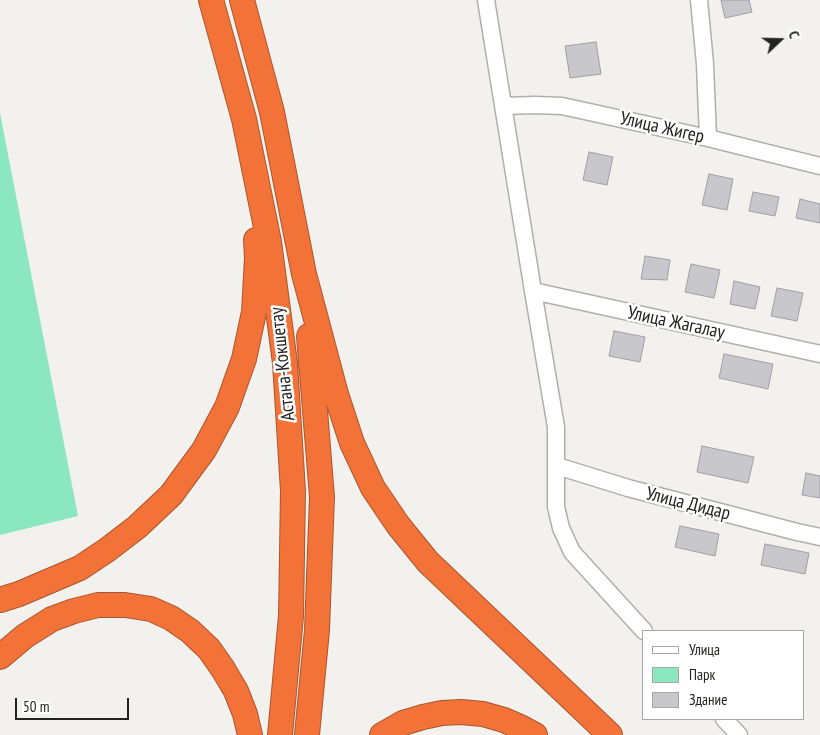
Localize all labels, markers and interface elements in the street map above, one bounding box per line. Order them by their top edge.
north arrow [755,15,805,65]
text: С [784,28,804,41]
street label: Улица Жигер [618,107,706,149]
street label: Улица Жагалау [625,302,727,344]
street label: Астана-Кокшетау [266,306,300,422]
street label: Улица Дидар [643,483,733,525]
legend [642,630,805,720]
text: Улица [689,640,720,659]
text: Парк [689,665,715,684]
scale bar [18,688,131,720]
text: Здание [689,690,727,709]
text: 50 m [23,697,49,716]

